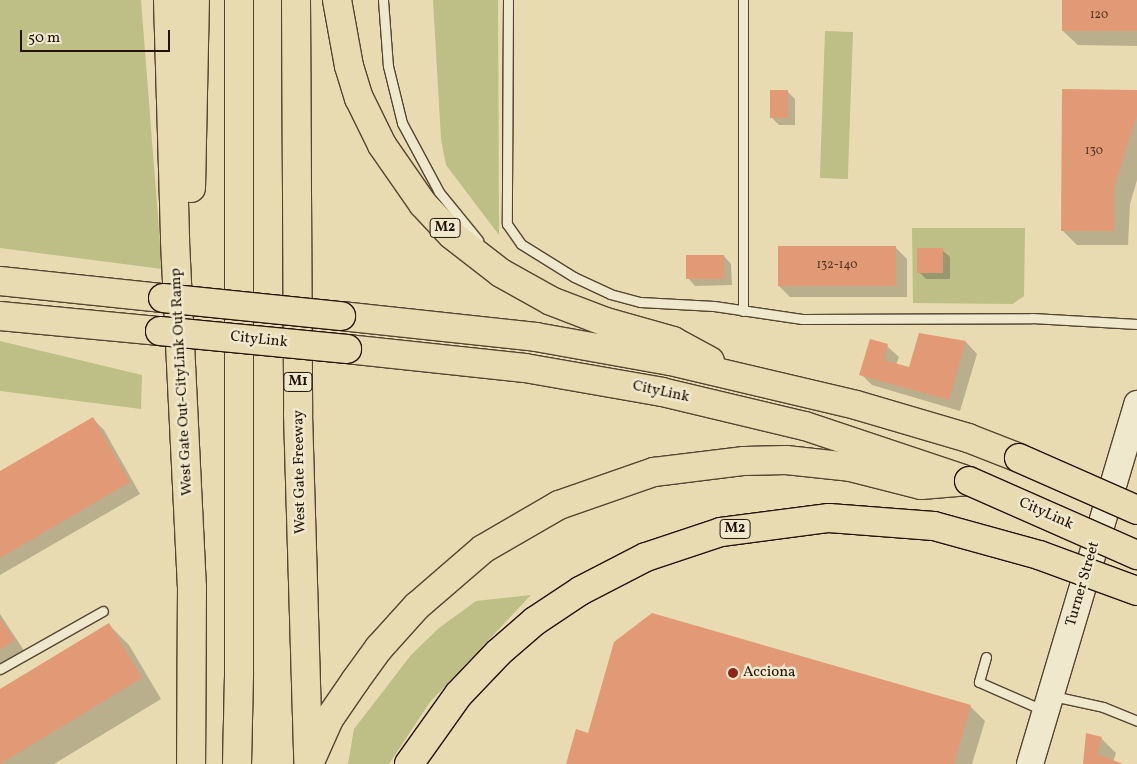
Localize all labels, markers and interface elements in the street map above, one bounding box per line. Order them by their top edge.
house number: 120 [1090,9,1108,23]
scale bar [22,20,172,52]
text: 50 m [28,28,60,49]
house number: 130 [1085,145,1103,159]
road number: M2 [429,217,461,240]
house number: 132-140 [816,259,858,273]
street label: West Gate Out-CityLink Out Ramp [167,268,197,496]
street label: CityLink [229,328,289,352]
road number: M1 [283,371,313,394]
street label: CityLink [631,377,691,407]
street label: West Gate Freeway [290,410,310,534]
street label: CityLink [1016,494,1076,534]
road number: M2 [719,518,751,540]
street label: Turner Street [1062,539,1104,629]
place label: Acciona [743,664,796,682]
marker: Acciona [727,667,739,679]

